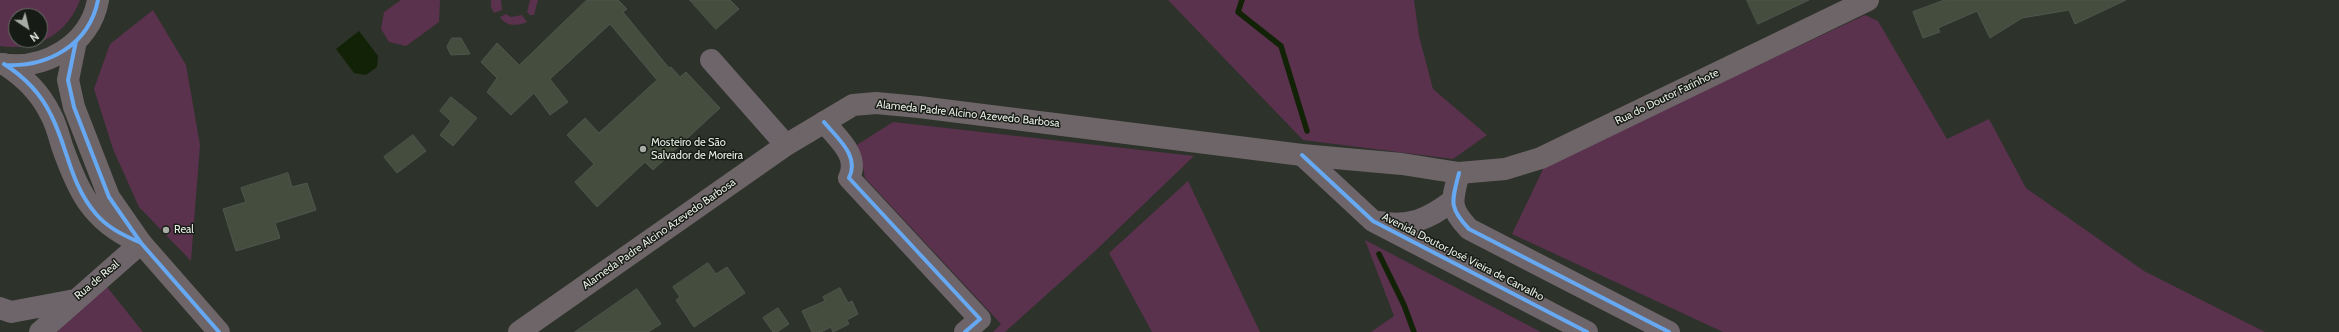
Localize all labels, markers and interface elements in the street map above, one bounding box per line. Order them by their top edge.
north arrow [8,8,48,48]
text: N [27,29,42,45]
street label: Rua do Doutor Farinhote [1613,66,1721,128]
street label: Alameda Padre Alcino Azevedo Barbosa [876,98,1060,130]
place label: Mosteiro de São Salvador de Moreira [651,136,743,162]
marker: Mosteiro de São Salvador de Moreira [638,144,648,154]
street label: Alameda Padre Alcino Azevedo Barbosa [580,176,738,292]
street label: Avenida Doutor José Vieira de Carvalho [1380,210,1546,304]
place label: Real [174,223,194,237]
marker: Real [161,225,171,235]
street label: Rua de Real [72,258,122,302]

